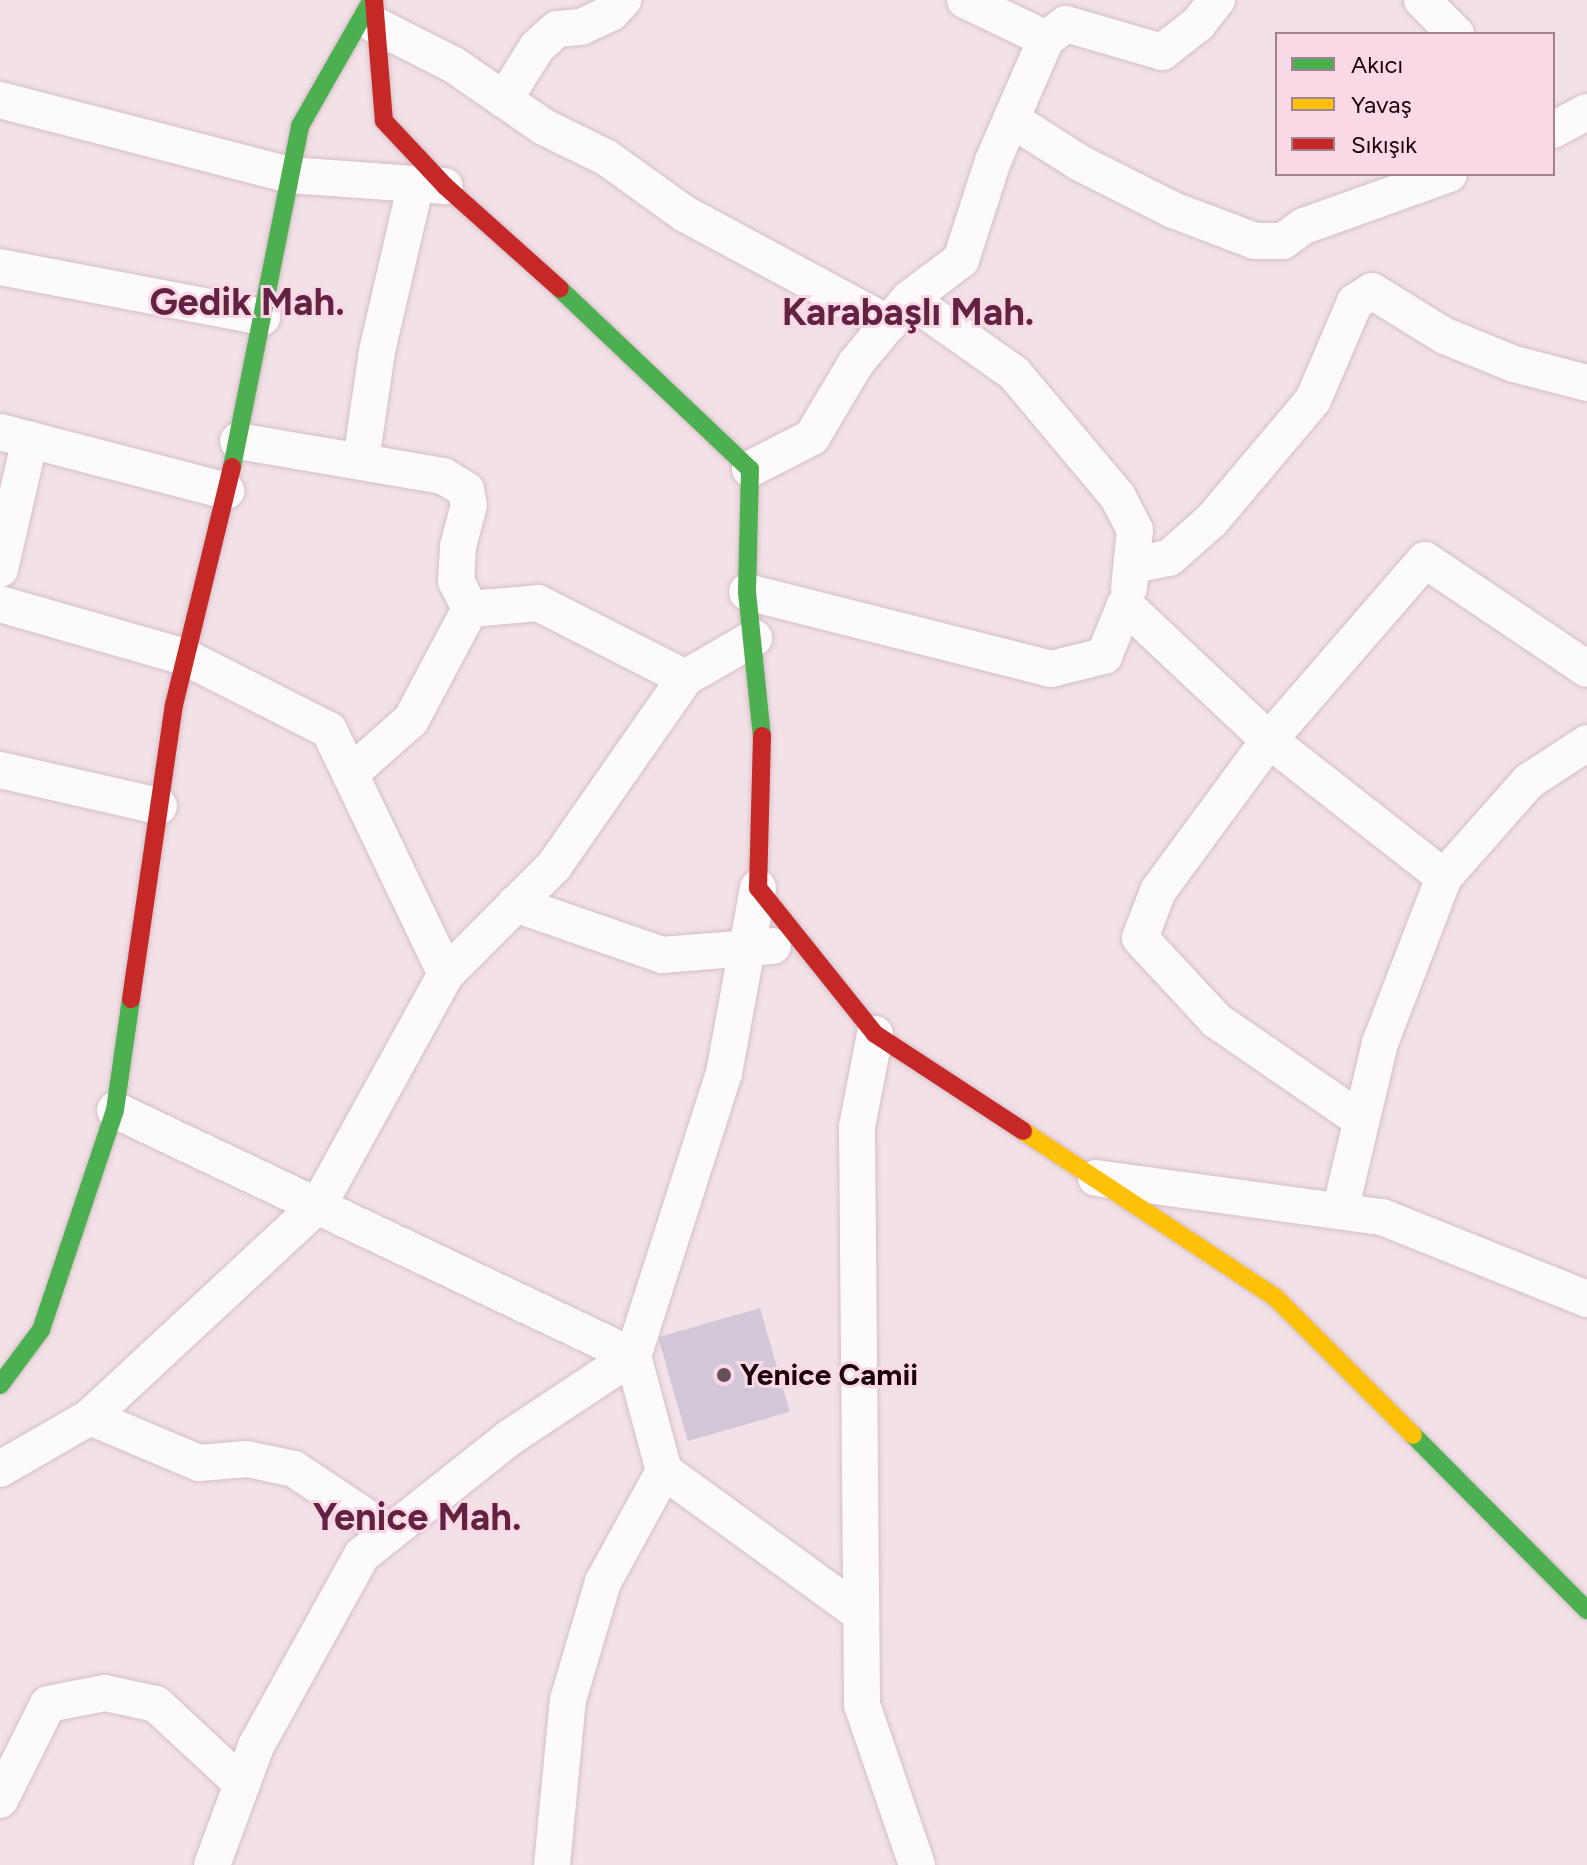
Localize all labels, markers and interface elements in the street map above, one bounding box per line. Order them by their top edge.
legend [1275,32,1555,176]
text: Akıcı [1351,50,1403,79]
text: Yavaş [1351,90,1412,119]
text: Sıkışık [1351,130,1417,159]
district label: Gedik Mah. [149,280,345,326]
district label: Karabaşlı Mah. [782,290,1034,336]
place label: Yenice Camii [740,1357,918,1393]
marker: Yenice Camii [715,1366,733,1384]
district label: Yenice Mah. [313,1495,521,1541]

